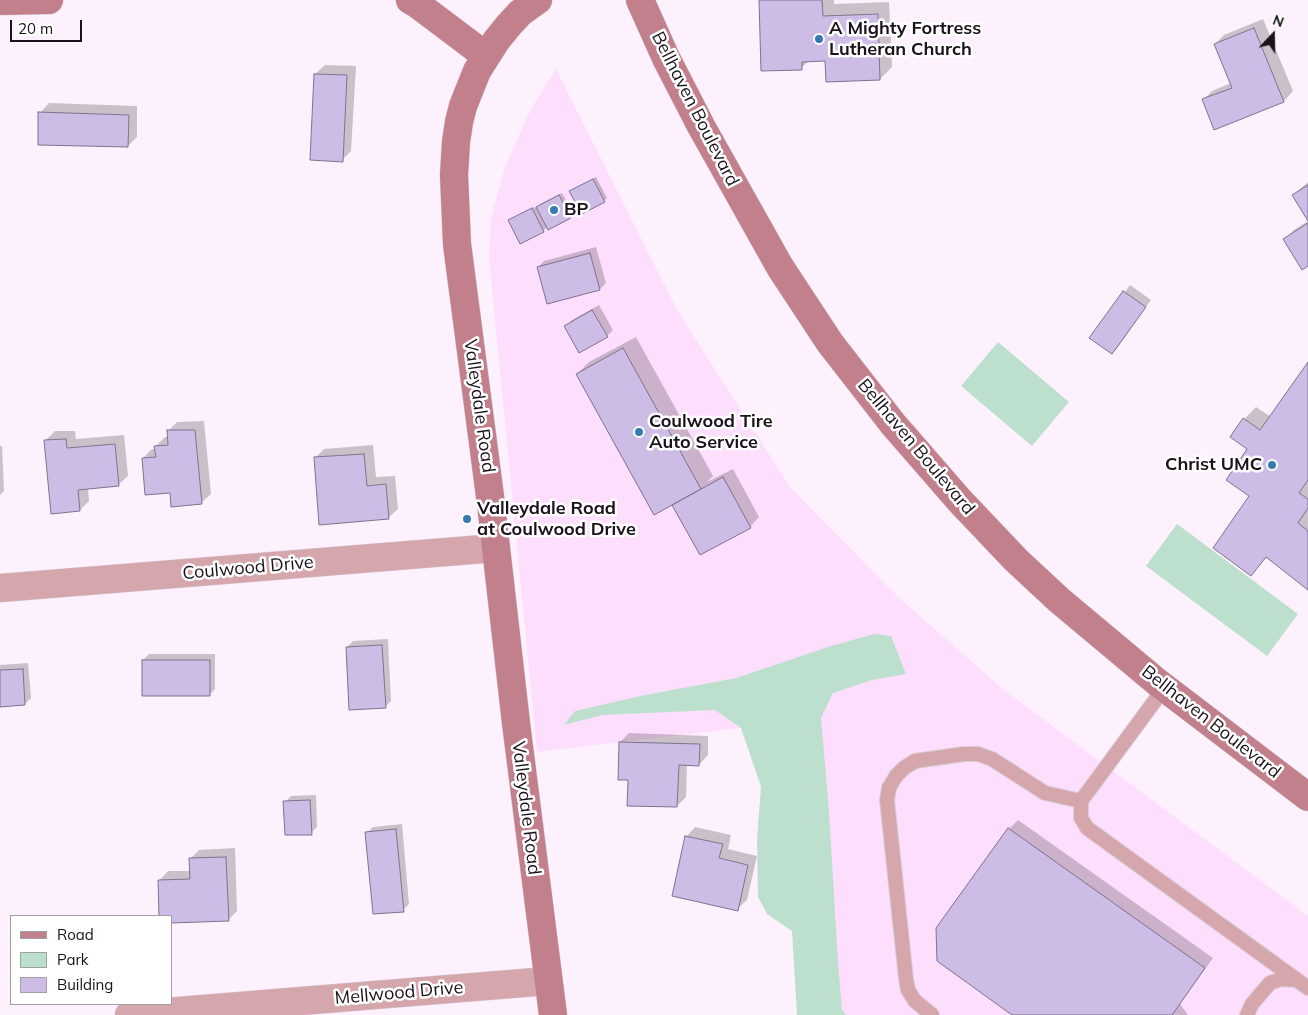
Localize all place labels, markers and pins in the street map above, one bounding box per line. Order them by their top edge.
place label: A Mighty Fortress Lutheran Church [829,18,981,60]
marker: A Mighty Fortress Lutheran Church [813,33,825,45]
place label: BP [564,199,588,221]
marker: BP [548,204,560,216]
place label: Coulwood Tire Auto Service [649,411,773,454]
marker: Coulwood Tire Auto Service [633,426,645,438]
place label: Christ UMC [1165,454,1262,476]
marker: Christ UMC [1266,459,1278,471]
place label: Valleydale Road at Coulwood Drive [477,498,636,540]
marker: Valleydale Road at Coulwood Drive [461,513,473,525]

